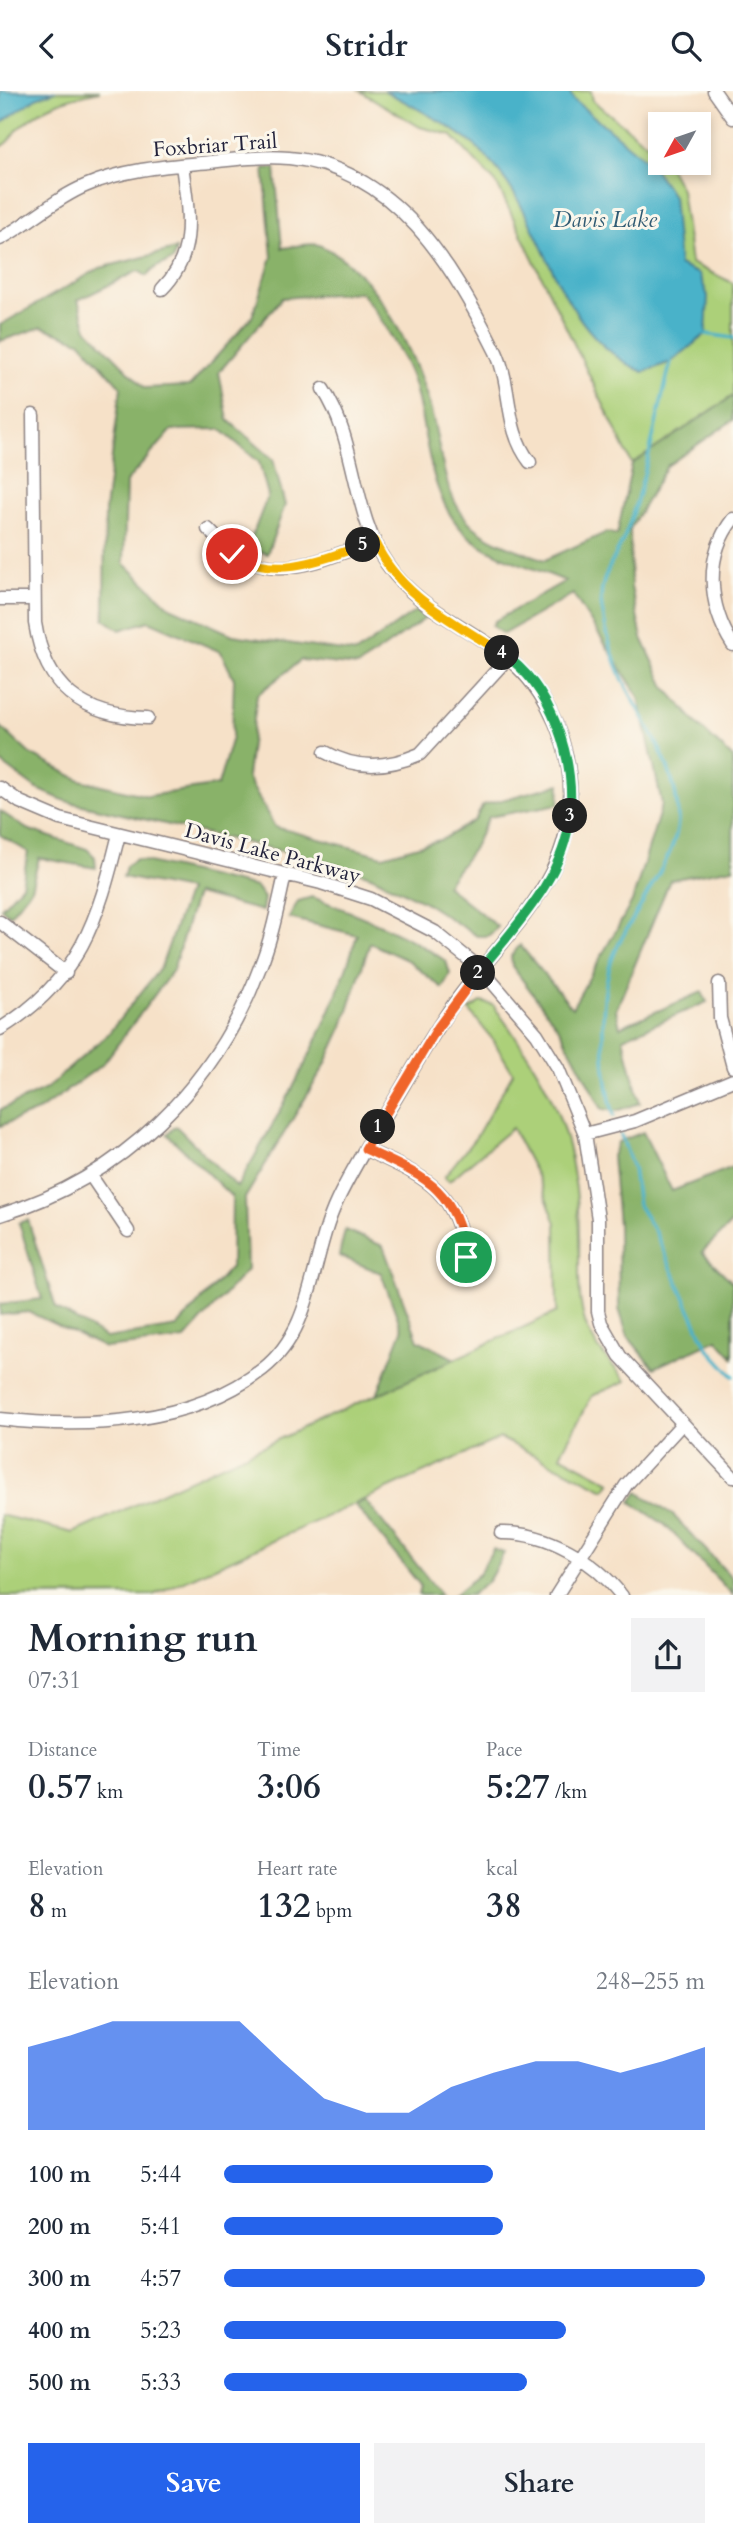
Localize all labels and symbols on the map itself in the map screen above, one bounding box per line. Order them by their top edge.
north arrow [648,112,710,175]
street label: Foxbriar Trail [152,127,278,164]
water label: Davis Lake [553,204,657,235]
pin [202,524,262,584]
pin: 5 [346,527,380,563]
pin: 4 [484,635,520,671]
pin: 3 [552,799,588,833]
street label: Davis Lake Parkway [182,816,364,891]
pin: 2 [461,955,496,991]
pin: 1 [360,1109,396,1145]
pin [436,1227,496,1287]

